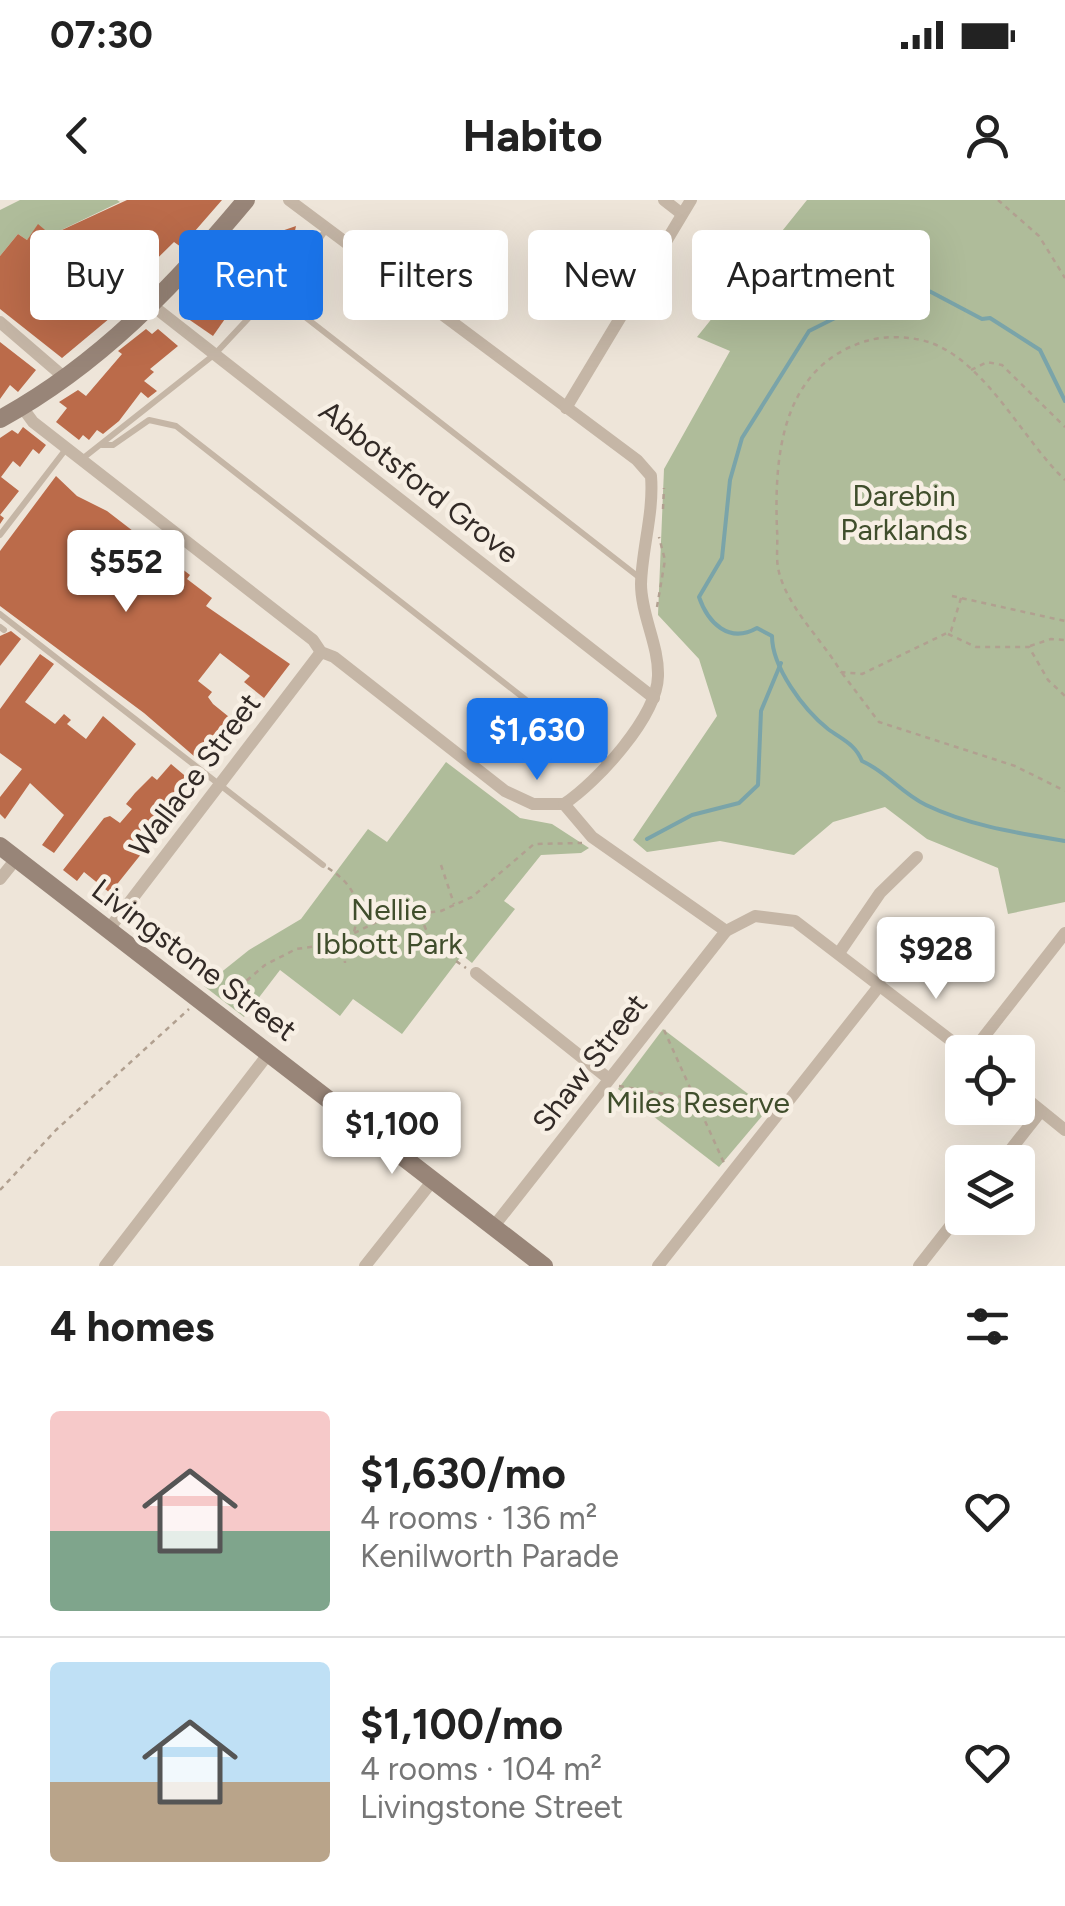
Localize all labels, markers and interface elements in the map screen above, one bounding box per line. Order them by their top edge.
text: 07:30 [50,12,153,58]
icon: back [50,108,105,163]
text: Habito [462,108,603,162]
icon: person [960,108,1015,163]
chip: Buy [30,230,159,320]
chip: Rent [179,230,323,320]
chip: Filters [343,230,508,320]
chip: New [528,230,672,320]
chip: Apartment [692,230,930,320]
street label: Abbotsford Grove [312,392,527,571]
park label: Darebin Parklands [840,477,968,548]
pin: $552 [67,530,185,615]
text: $552 [89,543,163,581]
street label: Wallace Street [121,686,268,864]
pin: $1,630 [456,698,618,783]
text: $1,630 [489,711,585,749]
street label: Livingstone Street [85,871,304,1049]
park label: Nellie Ibbott Park [315,891,463,962]
pin: $928 [877,917,995,1002]
text: $928 [899,930,973,968]
street label: Shaw Street [524,986,655,1139]
map controls [945,1035,1035,1235]
button: locate [945,1035,1035,1125]
park label: Miles Reserve [606,1084,790,1121]
pin: $1,100 [311,1092,473,1177]
text: $1,100 [345,1105,439,1143]
button: layers [945,1145,1035,1235]
icon: filters [960,1299,1015,1354]
text: 4 homes [50,1301,214,1352]
text: $1,630/mo [360,1448,566,1499]
icon: home [130,1451,250,1571]
icon: heart [960,1484,1015,1539]
text: 4 rooms · 136 m² [360,1499,597,1537]
text: Kenilworth Parade [360,1537,619,1575]
text: $1,100/mo [360,1699,563,1750]
icon: home [130,1702,250,1822]
icon: heart [960,1735,1015,1790]
text: 4 rooms · 104 m² [360,1750,602,1788]
text: Livingstone Street [360,1788,623,1826]

